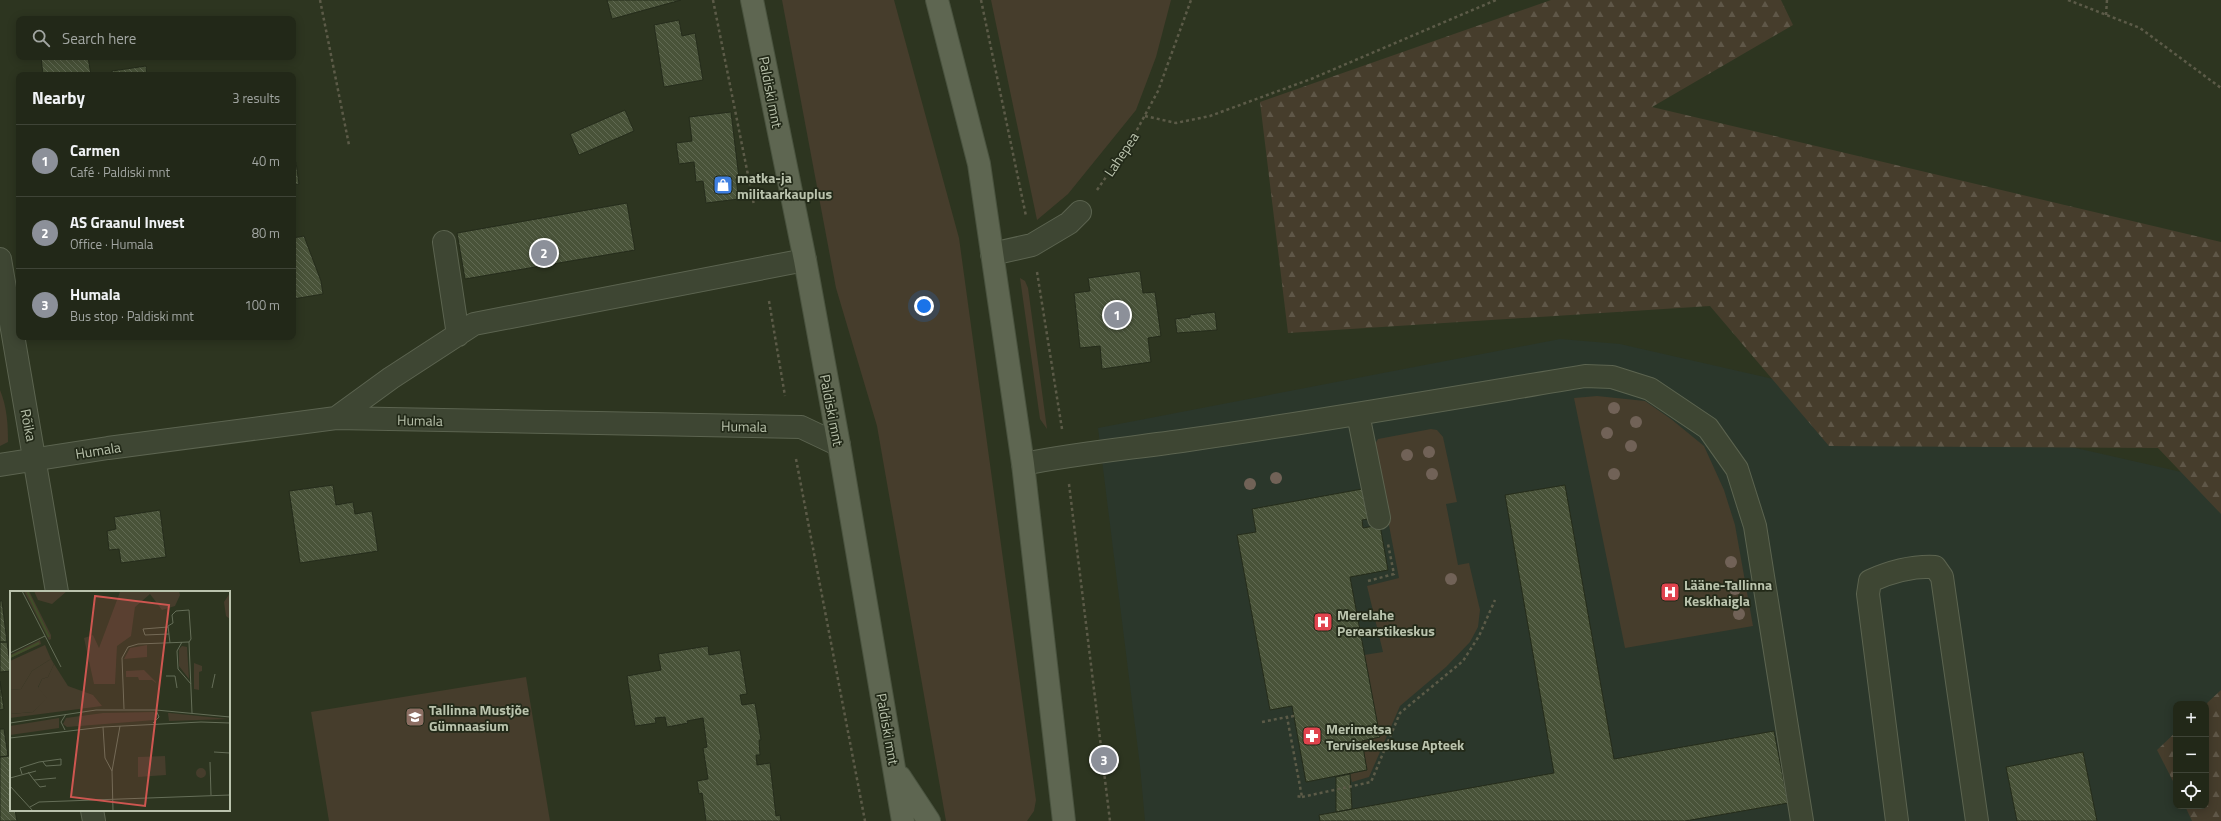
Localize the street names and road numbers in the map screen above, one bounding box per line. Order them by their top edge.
street label: Paldiski mnt [754,54,788,130]
street label: Lahepea [1098,127,1144,181]
street label: Paldiski mnt [815,372,849,448]
street label: Rõika [16,407,42,443]
street label: Humala [397,409,443,431]
street label: Humala [721,415,767,437]
street label: Humala [74,436,122,464]
street label: Paldiski mnt [871,692,905,767]

